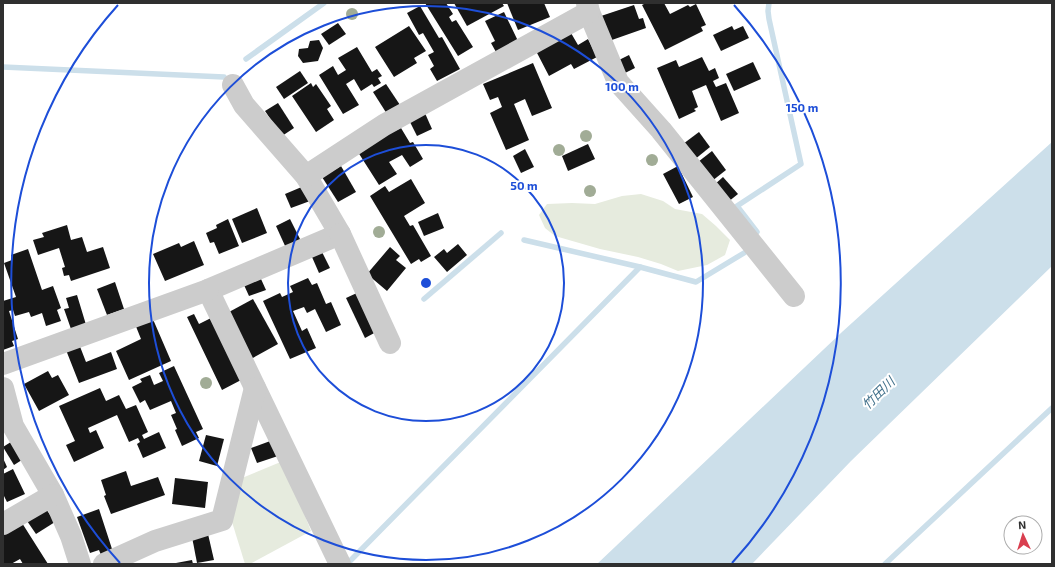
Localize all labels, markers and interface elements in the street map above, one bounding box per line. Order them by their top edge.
text: 100 m [605,79,639,93]
text: 150 m [786,100,818,114]
text: 50 m [510,178,538,192]
centre of rings [419,276,433,290]
water label: 竹田川 [858,372,899,412]
north arrow [1003,515,1043,555]
text: N [1018,518,1027,531]

